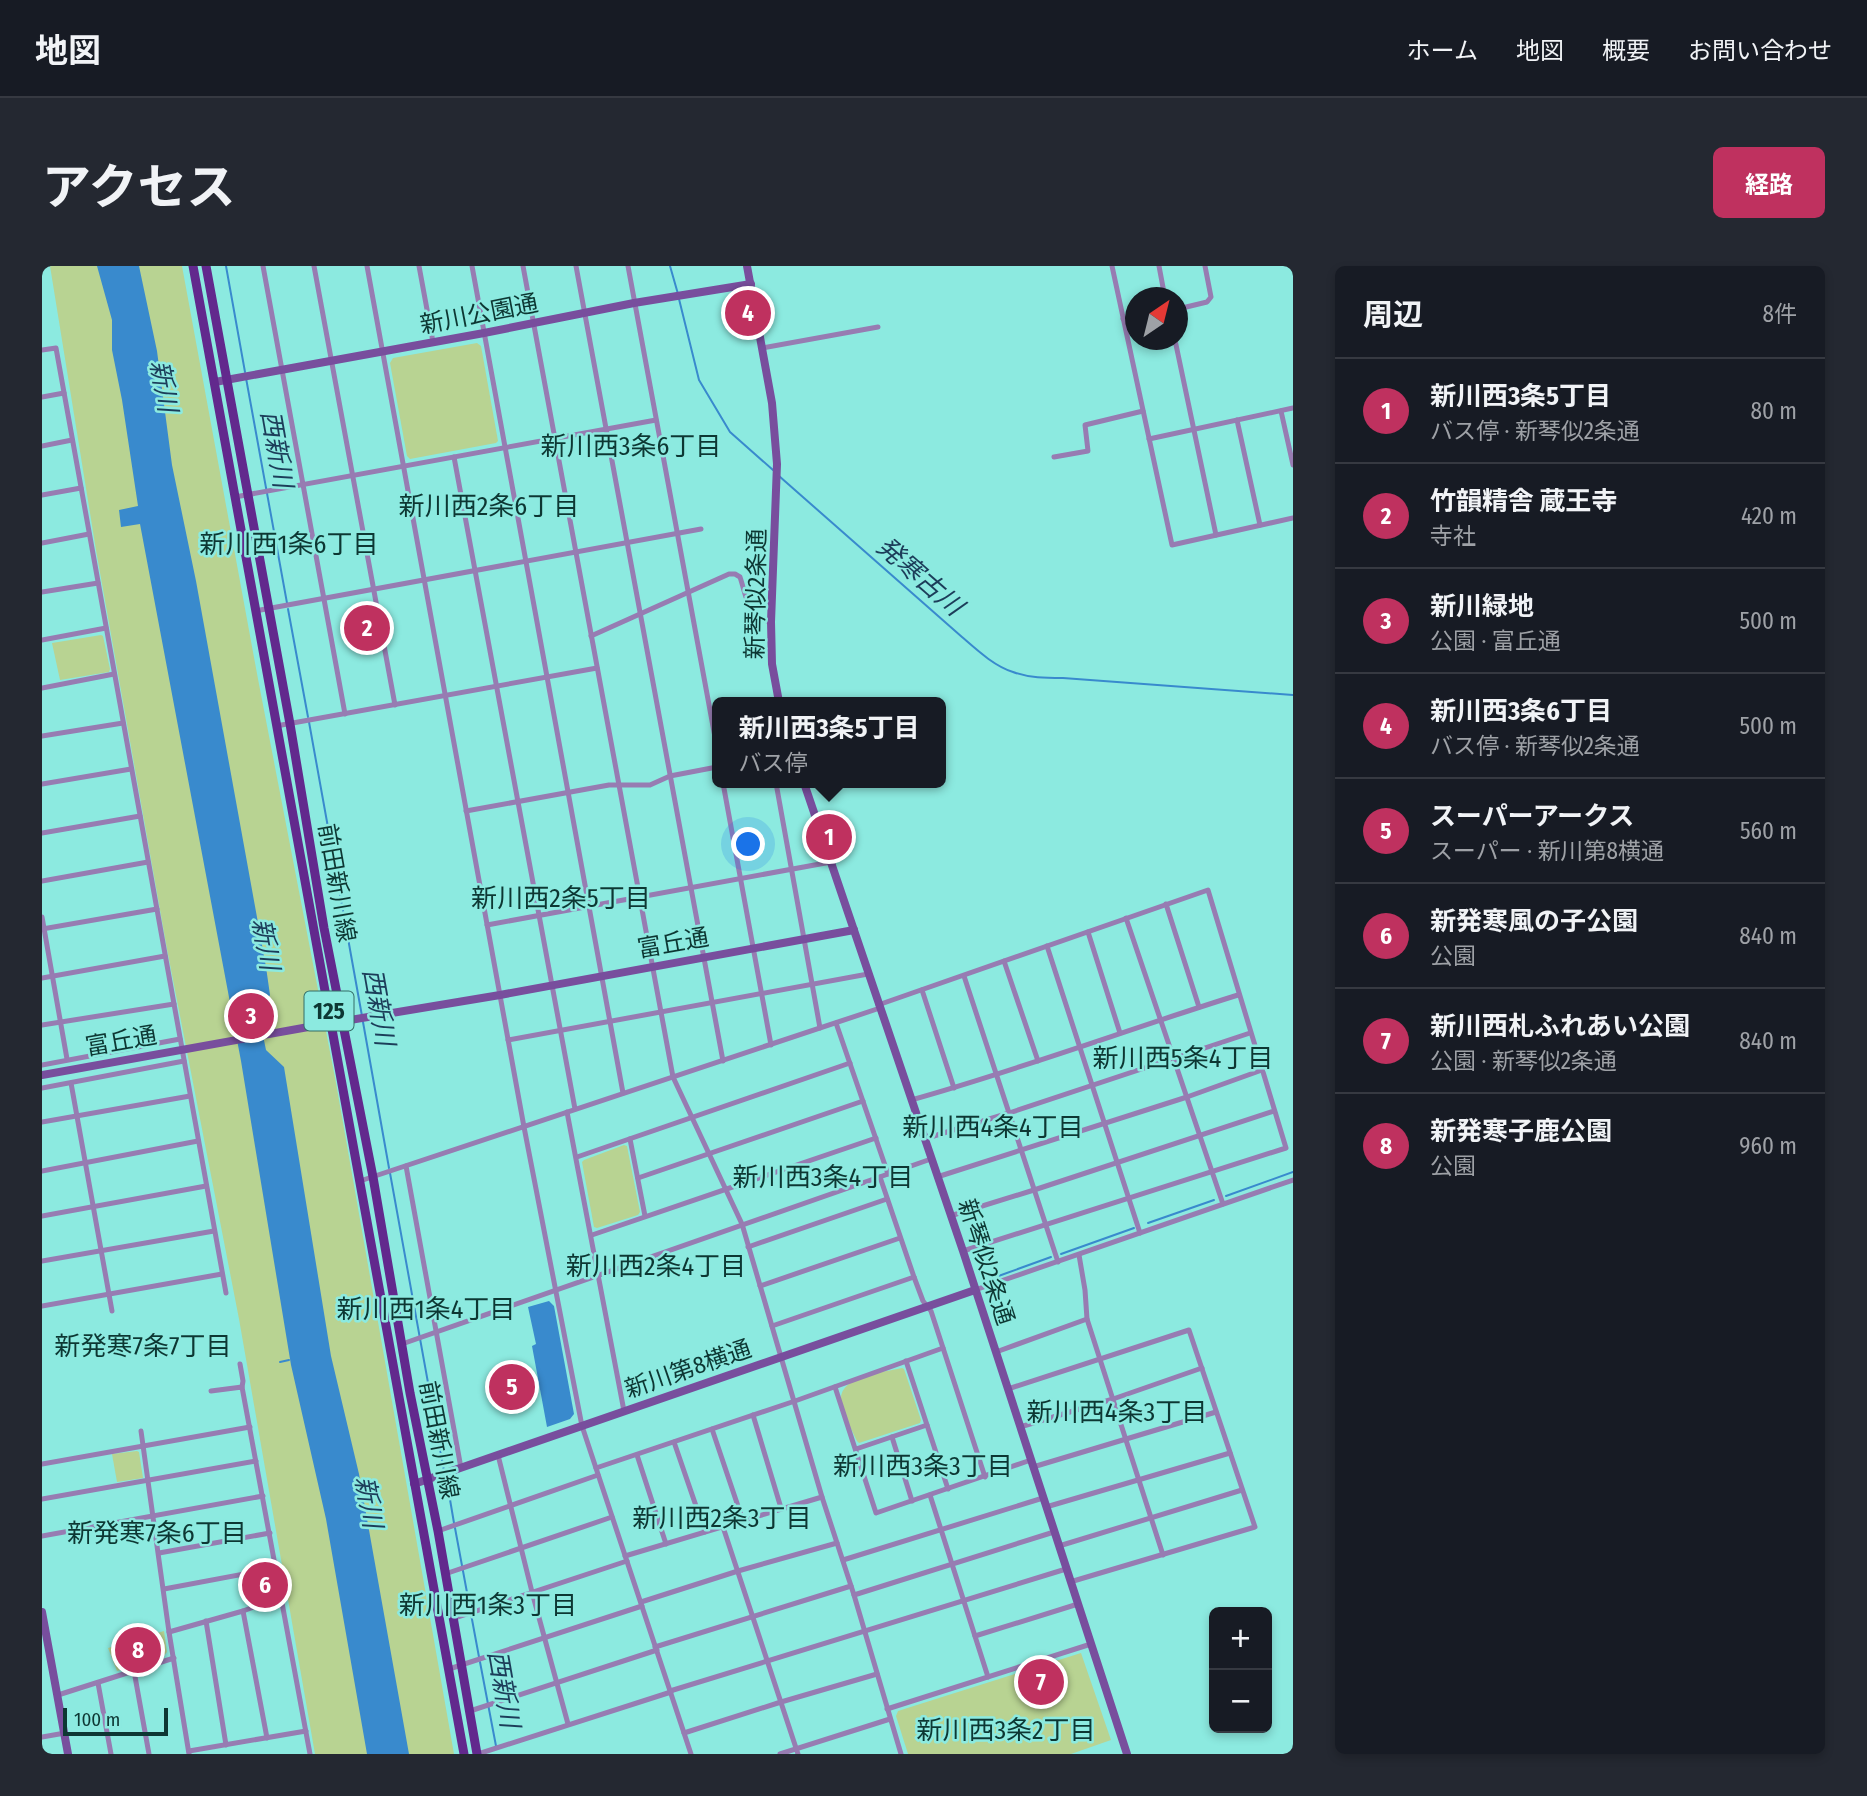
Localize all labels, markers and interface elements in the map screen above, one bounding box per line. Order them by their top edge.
text: 地図 [35,31,101,71]
text: ホーム [1407,37,1478,65]
text: 地図 [1516,37,1564,65]
text: 概要 [1602,37,1650,65]
text: お問い合わせ [1688,37,1832,65]
button: 経路 [1713,147,1825,218]
text: アクセス [42,158,236,217]
pin: 4 [725,287,771,339]
north arrow [1125,287,1188,350]
street label: 新川公園通 [417,289,541,339]
text: 周辺 [1363,297,1423,333]
text: 8件 [1763,300,1797,328]
water label: 新川 [144,358,184,417]
text: 新川西3条5丁目 [1430,381,1611,412]
text: 1 [1381,397,1391,425]
text: 80 m [1750,397,1797,425]
water label: 西新川 [254,408,299,493]
text: バス停 · 新琴似2条通 [1430,417,1640,445]
district label: 新川西3条6丁目 [541,431,721,462]
text: 竹韻精舎 蔵王寺 [1430,486,1617,517]
district label: 新川西2条6丁目 [399,491,579,522]
text: 2 [1381,502,1391,530]
text: 420 m [1741,502,1797,530]
text: 寺社 [1430,522,1476,550]
street label: 新琴似2条通 [741,528,771,660]
district label: 新川西1条6丁目 [199,529,379,560]
water label: 発寒古川 [870,531,971,624]
text: 新川緑地 [1430,591,1534,622]
pin: 2 [344,602,390,654]
text: 3 [1381,607,1391,635]
text: 500 m [1739,607,1797,635]
text: 公園 · 富丘通 [1430,627,1561,655]
text: 新川西3条6丁目 [1430,696,1612,727]
popup [712,697,946,788]
text: 4 [1380,712,1392,740]
text: 500 m [1739,712,1797,740]
text: 新川西3条5丁目 [738,713,920,744]
text: バス停 · 新琴似2条通 [1430,732,1640,760]
text: バス停 [738,749,807,777]
text: スーパーアークス [1430,801,1634,832]
pin: 1 [806,811,852,863]
text: 5 [1380,817,1392,845]
text: 560 m [1740,817,1797,845]
street label: 前田新川線 [313,821,361,945]
your location [731,827,765,861]
text: スーパー · 新川第8横通 [1430,837,1664,865]
district label: 新川西2条5丁目 [471,883,651,914]
text: 新発寒風の子公園 [1430,906,1638,937]
water label: 新川 [246,916,286,975]
text: 6 [1380,922,1392,950]
text: 840 m [1739,922,1797,950]
street label: 富丘通 [635,923,711,963]
text: 公園 [1430,942,1476,970]
water label: 西新川 [356,966,401,1051]
pin: 3 [228,990,274,1042]
road number: 125 [304,992,354,1030]
text: 新川西札ふれあい公園 [1430,1011,1690,1042]
street label: 富丘通 [83,1021,159,1061]
text: 7 [1381,1027,1391,1055]
text: 840 m [1739,1027,1797,1055]
district label: 新川西5条4丁目 [1093,1043,1273,1074]
text: 公園 · 新琴似2条通 [1430,1047,1617,1075]
district label: 新川西4条4丁目 [902,1112,1084,1143]
text: 新発寒子鹿公園 [1430,1116,1612,1147]
text: 8 [1380,1132,1392,1160]
text: 960 m [1739,1132,1797,1160]
text: 公園 [1430,1152,1476,1180]
district label: 新川西3条4丁目 [733,1162,913,1193]
street label: 新琴似2条通 [953,1196,1019,1328]
district label: 新川西2条4丁目 [566,1251,746,1282]
district label: 新川西1条4丁目 [337,1294,515,1325]
district label: 新発寒7条7丁目 [54,1331,232,1362]
street label: 新川第8横通 [621,1334,755,1404]
pin: 5 [489,1361,535,1413]
street label: 前田新川線 [414,1378,464,1502]
district label: 新川西4条3丁目 [1027,1397,1207,1428]
district label: 新川西3条3丁目 [833,1451,1013,1482]
water label: 新川 [349,1474,389,1533]
district label: 新川西2条3丁目 [632,1503,812,1534]
district label: 新発寒7条6丁目 [67,1518,247,1549]
pin: 6 [242,1559,288,1611]
district label: 新川西1条3丁目 [399,1590,577,1621]
map controls [1209,1607,1272,1733]
button: + [1209,1607,1272,1670]
pin: 8 [115,1624,161,1676]
water label: 西新川 [481,1648,526,1733]
pin: 7 [1018,1656,1064,1708]
button: − [1209,1670,1272,1733]
scale bar [63,1705,168,1737]
text: 100 m [74,1708,120,1731]
district label: 新川西3条2丁目 [916,1715,1096,1746]

